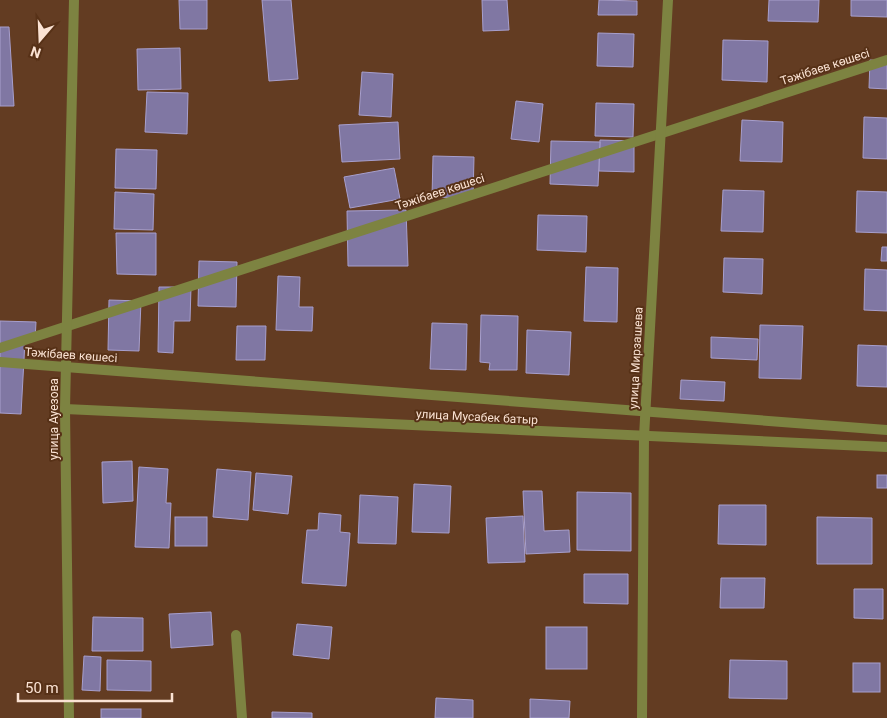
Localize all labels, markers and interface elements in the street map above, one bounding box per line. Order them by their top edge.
north arrow [15,15,65,65]
text: N [28,43,43,61]
street label: Тәжібаев көшесі [779,46,871,88]
street label: Тәжібаев көшесі [394,171,486,213]
street label: улица Мирзашева [626,307,646,409]
street label: Тәжібаев көшесі [24,345,118,365]
street label: улица Ауезова [47,378,61,460]
street label: улица Мусабек батыр [416,407,539,427]
scale bar [18,670,171,702]
text: 50 m [25,679,59,697]

